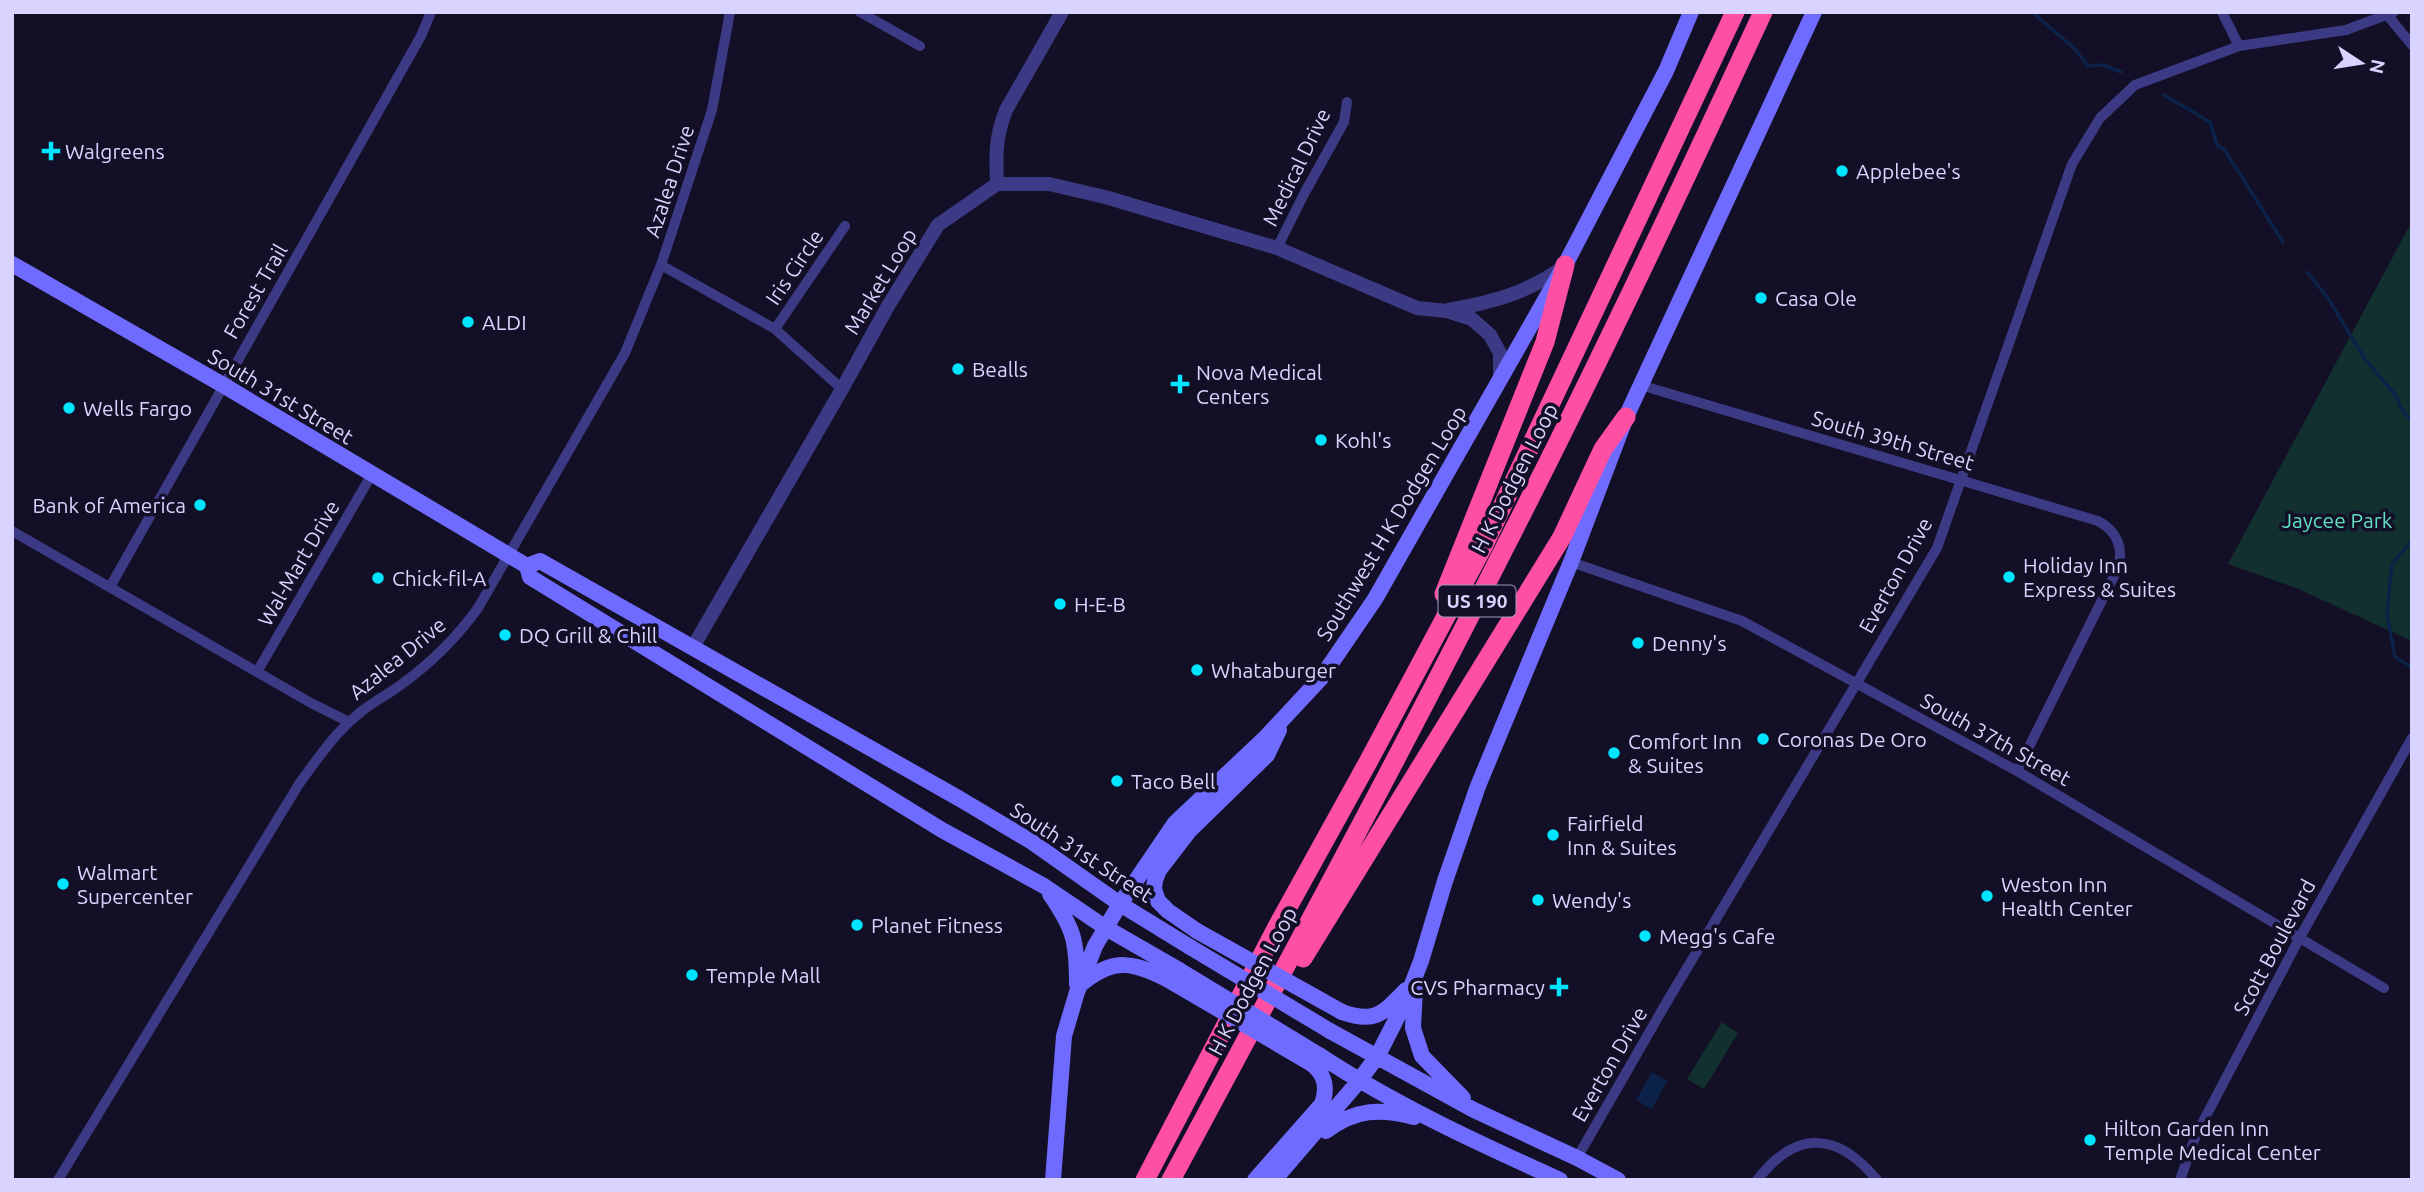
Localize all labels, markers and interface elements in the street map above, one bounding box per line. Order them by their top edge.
north arrow [2326,28,2396,98]
text: N [2365,57,2390,76]
street label: Medical Drive [1257,104,1335,230]
street label: Azalea Drive [640,122,698,240]
place label: Walgreens [65,139,165,163]
marker: Walgreens [43,143,59,159]
place label: Applebee's [1856,159,1961,183]
marker: Applebee's [1834,163,1850,179]
street label: Market Loop [839,224,921,338]
street label: Iris Circle [760,225,828,309]
street label: Forest Trail [218,239,292,343]
place label: Casa Ole [1775,286,1857,310]
marker: Casa Ole [1753,290,1769,306]
place label: ALDI [482,310,527,334]
marker: ALDI [460,314,476,330]
street label: South 31st Street [204,343,358,449]
place label: Bealls [972,357,1028,381]
place label: Nova Medical Centers [1196,360,1322,408]
marker: Bealls [950,361,966,377]
marker: Nova Medical Centers [1170,374,1190,394]
place label: Wells Fargo [83,396,192,420]
street label: H K Dodgen Loop [1466,399,1562,557]
marker: Wells Fargo [61,400,77,416]
street label: Southwest H K Dodgen Loop [1311,401,1471,645]
street label: South 39th Street [1809,405,1977,475]
place label: Kohl's [1335,428,1391,452]
marker: Kohl's [1313,432,1329,448]
place label: Bank of America [32,493,186,517]
street label: Wal-Mart Drive [252,496,344,630]
marker: Bank of America [192,497,208,513]
park label: Jaycee Park [2282,508,2393,532]
street label: Everton Drive [1853,513,1937,637]
place label: Holiday Inn Express & Suites [2023,553,2176,601]
place label: Chick-fil-A [392,566,487,590]
marker: Holiday Inn Express & Suites [2001,569,2017,585]
marker: Chick-fil-A [370,570,386,586]
road number: US 190 [1438,586,1516,616]
place label: H-E-B [1074,592,1126,616]
marker: H-E-B [1052,596,1068,612]
street label: Azalea Drive [344,612,450,704]
place label: DQ Grill & Chill [519,623,657,647]
marker: DQ Grill & Chill [497,627,513,643]
place label: Denny's [1652,631,1727,655]
marker: Denny's [1630,635,1646,651]
place label: Whataburger [1211,658,1336,682]
marker: Whataburger [1189,662,1205,678]
street label: South 37th Street [1917,688,2075,790]
place label: Coronas De Oro [1777,727,1927,751]
place label: Comfort Inn & Suites [1628,729,1742,777]
marker: Coronas De Oro [1755,731,1771,747]
marker: Comfort Inn & Suites [1606,745,1622,761]
place label: Taco Bell [1131,769,1215,793]
marker: Taco Bell [1109,773,1125,789]
street label: South 31st Street [1006,797,1158,907]
place label: Fairfield Inn & Suites [1567,811,1677,859]
marker: Fairfield Inn & Suites [1545,827,1561,843]
place label: Walmart Supercenter [77,860,193,908]
place label: Weston Inn Health Center [2001,872,2133,920]
street label: Scott Boulevard [2228,875,2320,1019]
marker: Walmart Supercenter [55,876,71,892]
place label: Wendy's [1552,888,1631,912]
marker: Weston Inn Health Center [1979,888,1995,904]
marker: Wendy's [1530,892,1546,908]
street label: H K Dodgen Loop [1203,903,1301,1059]
place label: Planet Fitness [871,913,1003,937]
marker: Planet Fitness [849,917,865,933]
place label: Megg's Cafe [1659,924,1775,948]
marker: Megg's Cafe [1637,928,1653,944]
place label: Temple Mall [706,963,821,987]
marker: Temple Mall [684,967,700,983]
place label: CVS Pharmacy [1410,975,1545,999]
marker: CVS Pharmacy [1551,979,1567,995]
street label: Everton Drive [1567,1002,1651,1126]
place label: Hilton Garden Inn Temple Medical Center [2104,1116,2321,1164]
marker: Hilton Garden Inn Temple Medical Center [2082,1132,2098,1148]

